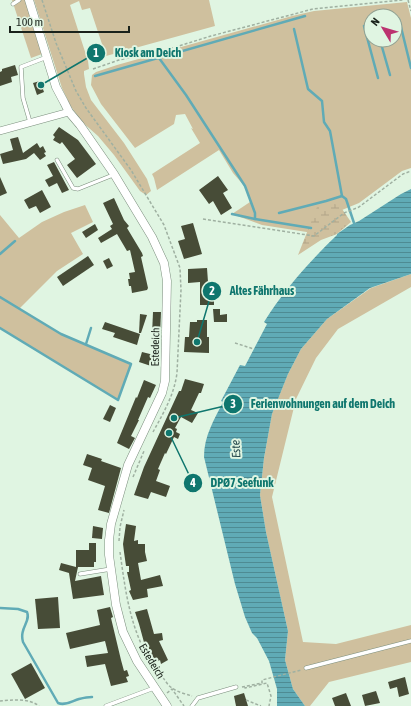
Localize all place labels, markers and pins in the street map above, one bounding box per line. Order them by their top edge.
callout: Kiosk am Deich [86,41,189,65]
callout: Altes Fährhaus [202,279,302,303]
callout: Ferienwohnungen auf dem Deich [223,392,403,416]
callout: DPØ7 Seefunk [183,471,282,495]

